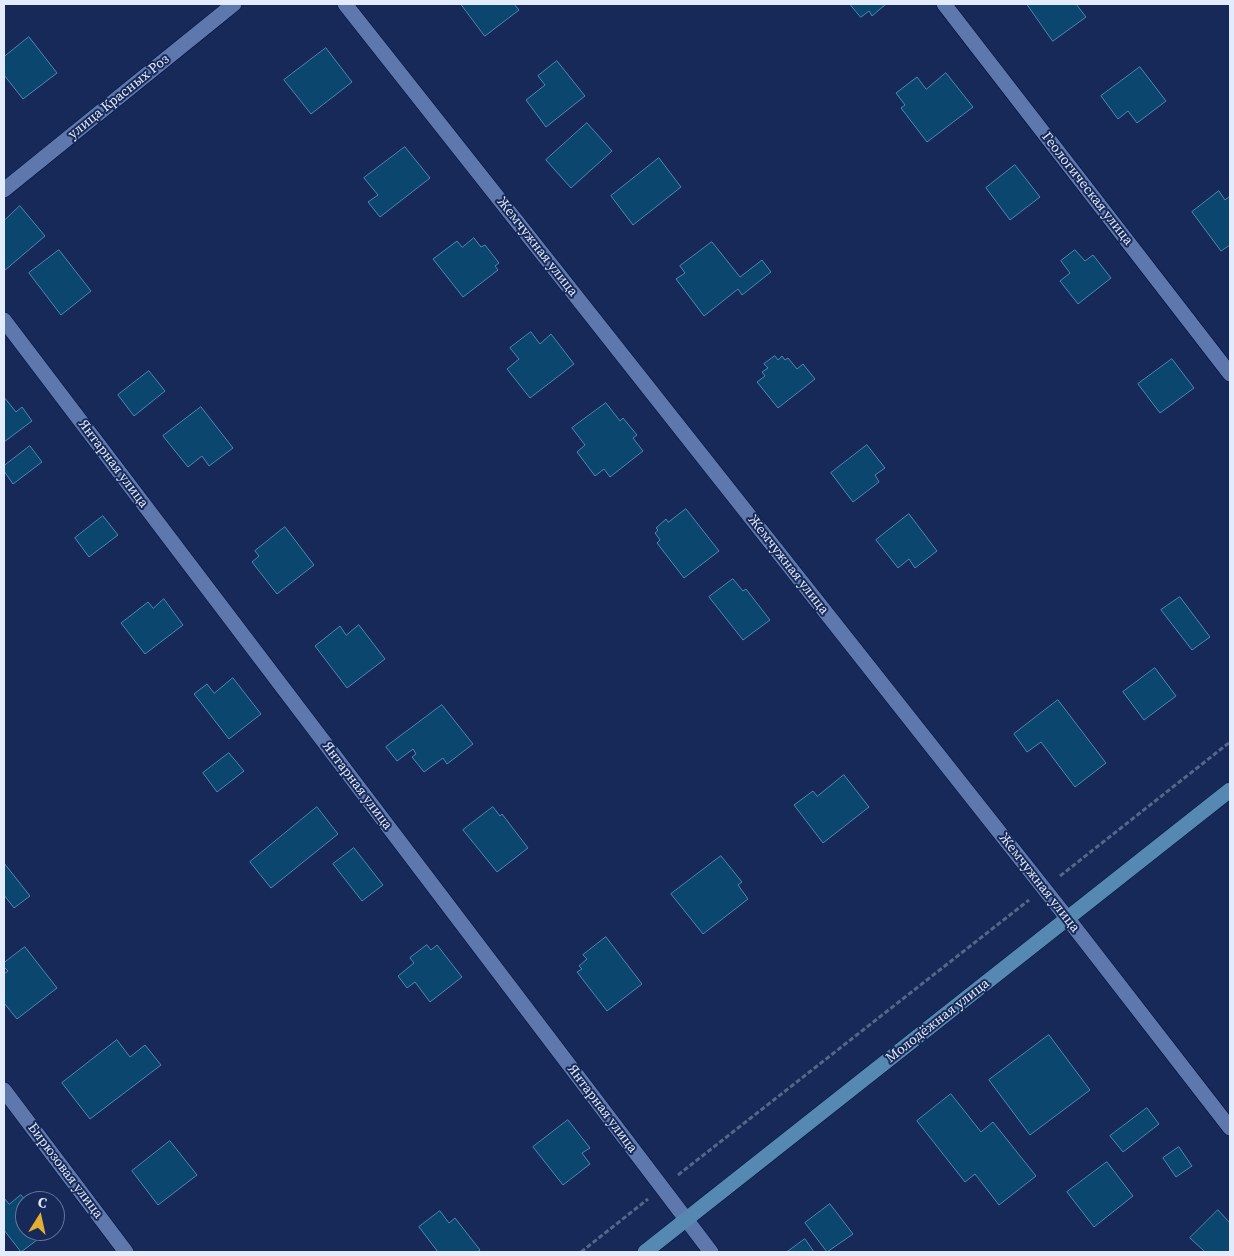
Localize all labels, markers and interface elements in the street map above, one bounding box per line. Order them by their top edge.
street label: улица Красных Роз [65,51,173,143]
street label: Геологическая улица [1038,129,1136,249]
street label: Жемчужная улица [493,194,581,300]
street label: Янтарная улица [74,417,152,511]
street label: Жемчужная улица [744,512,832,618]
street label: Янтарная улица [318,739,396,833]
street label: Жемчужная улица [995,830,1083,936]
street label: Молодёжная улица [883,975,993,1067]
street label: Янтарная улица [563,1062,641,1156]
street label: Бирюзовая улица [24,1120,106,1222]
north arrow [15,1191,65,1241]
text: С [36,1192,48,1213]

